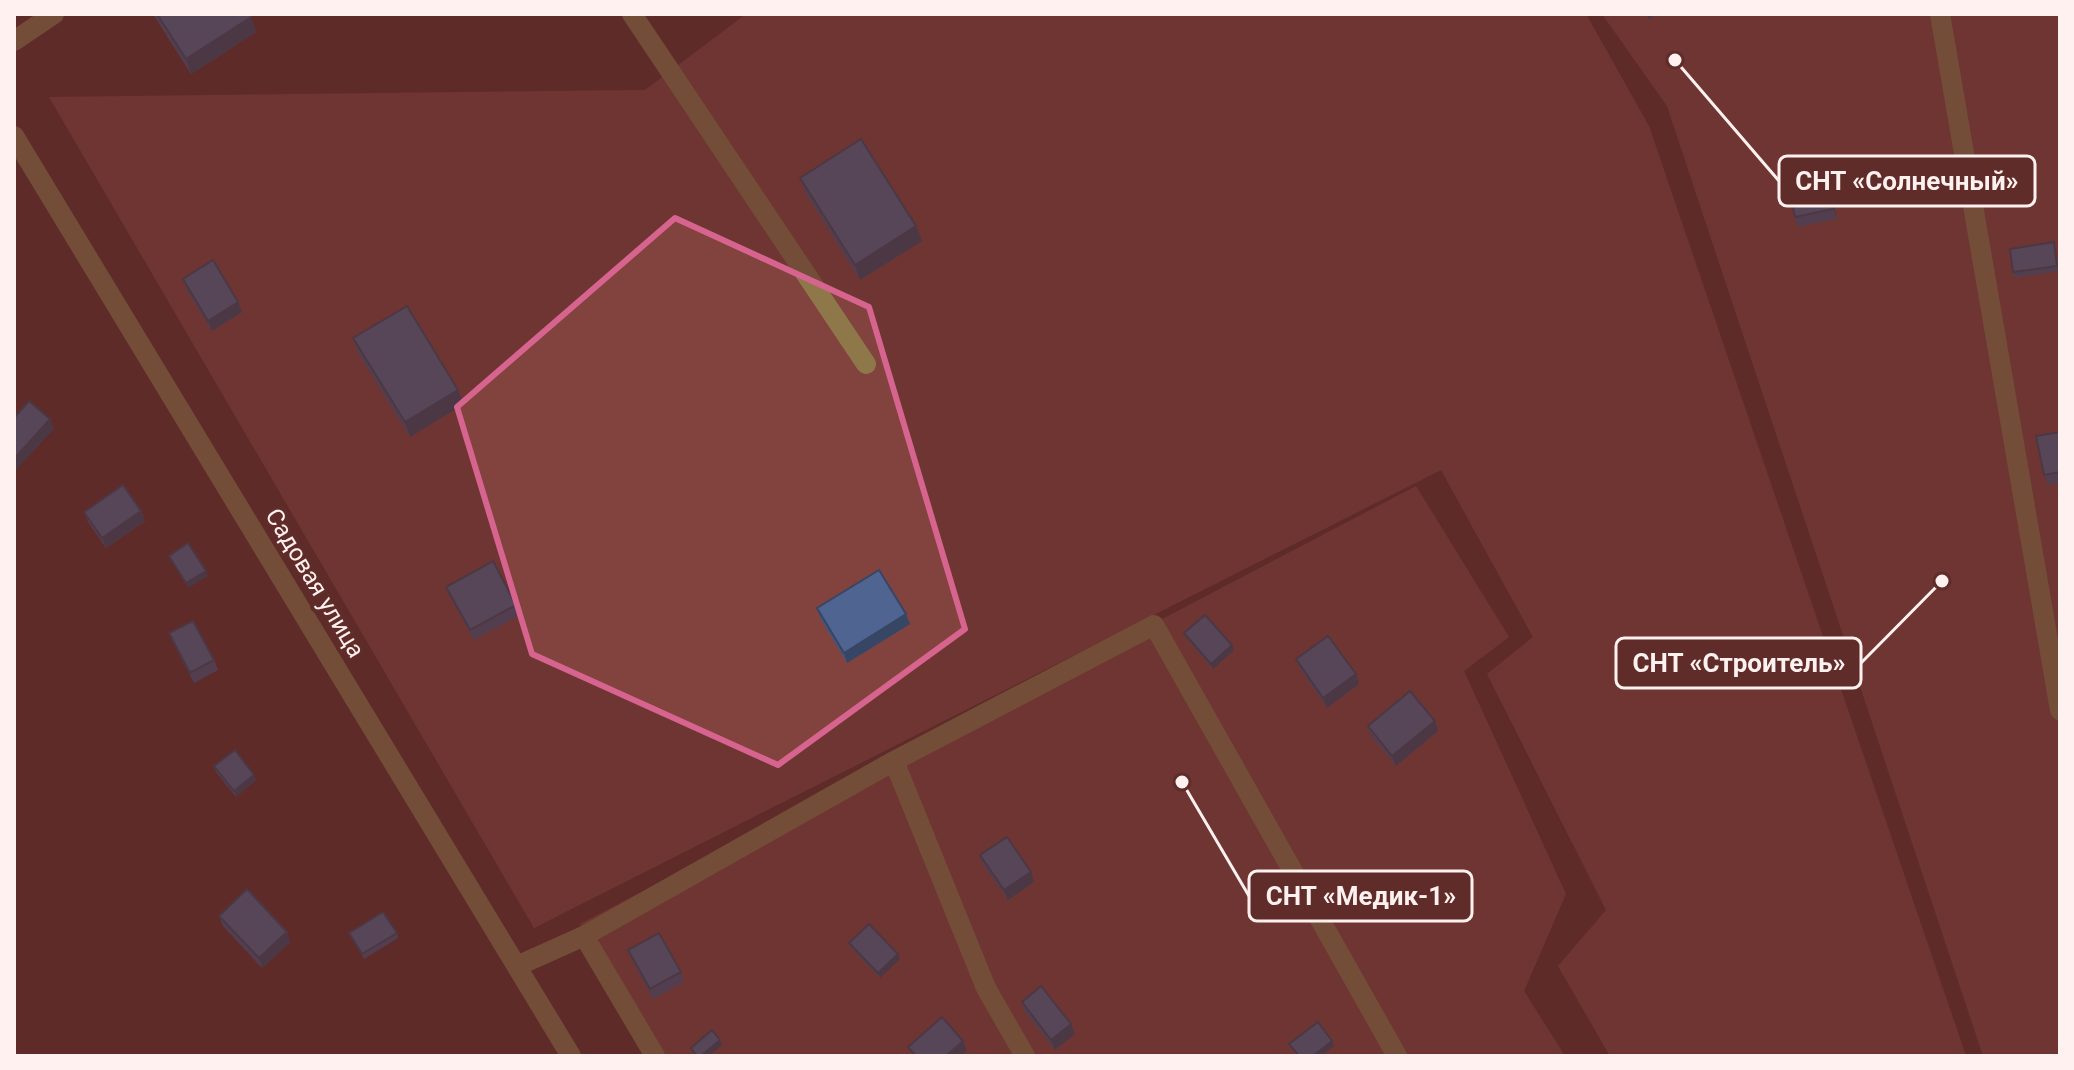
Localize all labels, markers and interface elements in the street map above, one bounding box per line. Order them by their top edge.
callout: СНТ «Солнечный» [1779,156,2035,206]
text: СНТ «Солнечный» [1795,166,2019,196]
street label: Садовая улица [260,504,370,662]
callout: СНТ «Строитель» [1616,638,1861,688]
text: СНТ «Строитель» [1633,648,1845,678]
callout: СНТ «Медик-1» [1249,871,1472,921]
text: СНТ «Медик-1» [1266,881,1456,911]

